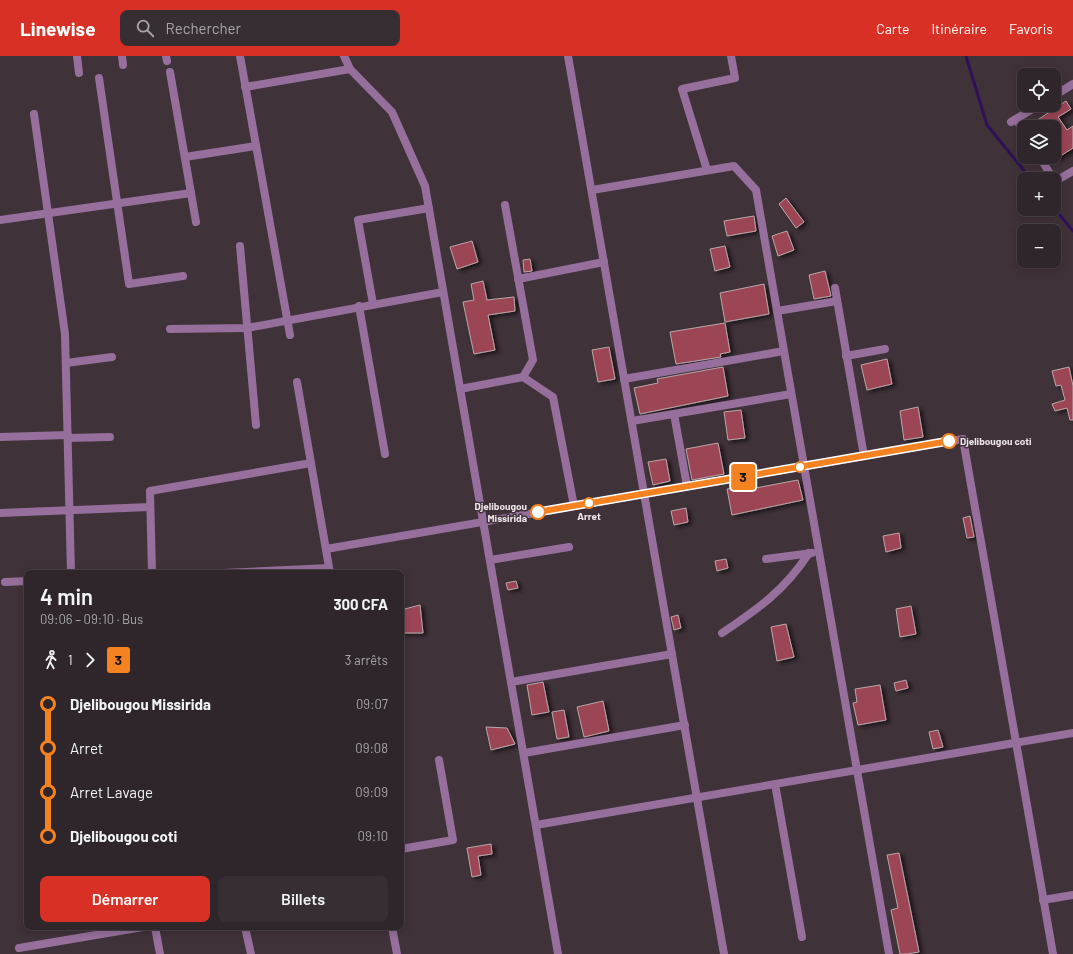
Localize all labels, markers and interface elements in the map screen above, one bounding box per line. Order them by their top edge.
search box [120,10,400,46]
text: Linewise [20,17,96,40]
icon: search [134,17,156,39]
text: Rechercher [166,19,241,37]
text: Carte [876,20,909,37]
text: Itinéraire [931,20,987,37]
text: Favoris [1009,20,1053,37]
map controls [1017,68,1061,268]
button: locate [1017,68,1061,112]
button: layers [1017,120,1061,164]
button: + [1017,172,1061,216]
button: − [1017,224,1061,268]
marker: Djelibougou coti [941,433,957,449]
place label: Djelibougou coti [960,435,1032,447]
unlabelled marker [794,461,806,473]
line badge: 3 [730,464,756,490]
text: 3 [739,468,747,485]
marker: Arret [583,497,595,509]
place label: Djelibougou Missirida [475,500,527,524]
marker: Djelibougou Missirida [530,504,546,520]
place label: Arret [577,510,601,522]
text: 4 min [40,583,93,609]
text: 300 CFA [333,595,388,613]
text: 09:06 – 09:10 · Bus [40,611,143,627]
icon: walk [40,649,62,671]
icon: forward [79,649,101,671]
text: 3 [115,651,122,668]
text: 1 [68,652,73,668]
text: 3 arrêts [345,652,388,668]
text: Djelibougou Missirida [70,695,211,713]
text: 09:07 [356,696,388,712]
text: Arret [70,739,103,757]
text: 09:08 [355,740,388,756]
text: Arret Lavage [70,783,153,801]
text: 09:09 [355,784,388,800]
text: Djelibougou coti [70,827,177,845]
text: 09:10 [358,828,388,844]
button: Démarrer [40,876,210,922]
button: Billets [218,876,388,922]

